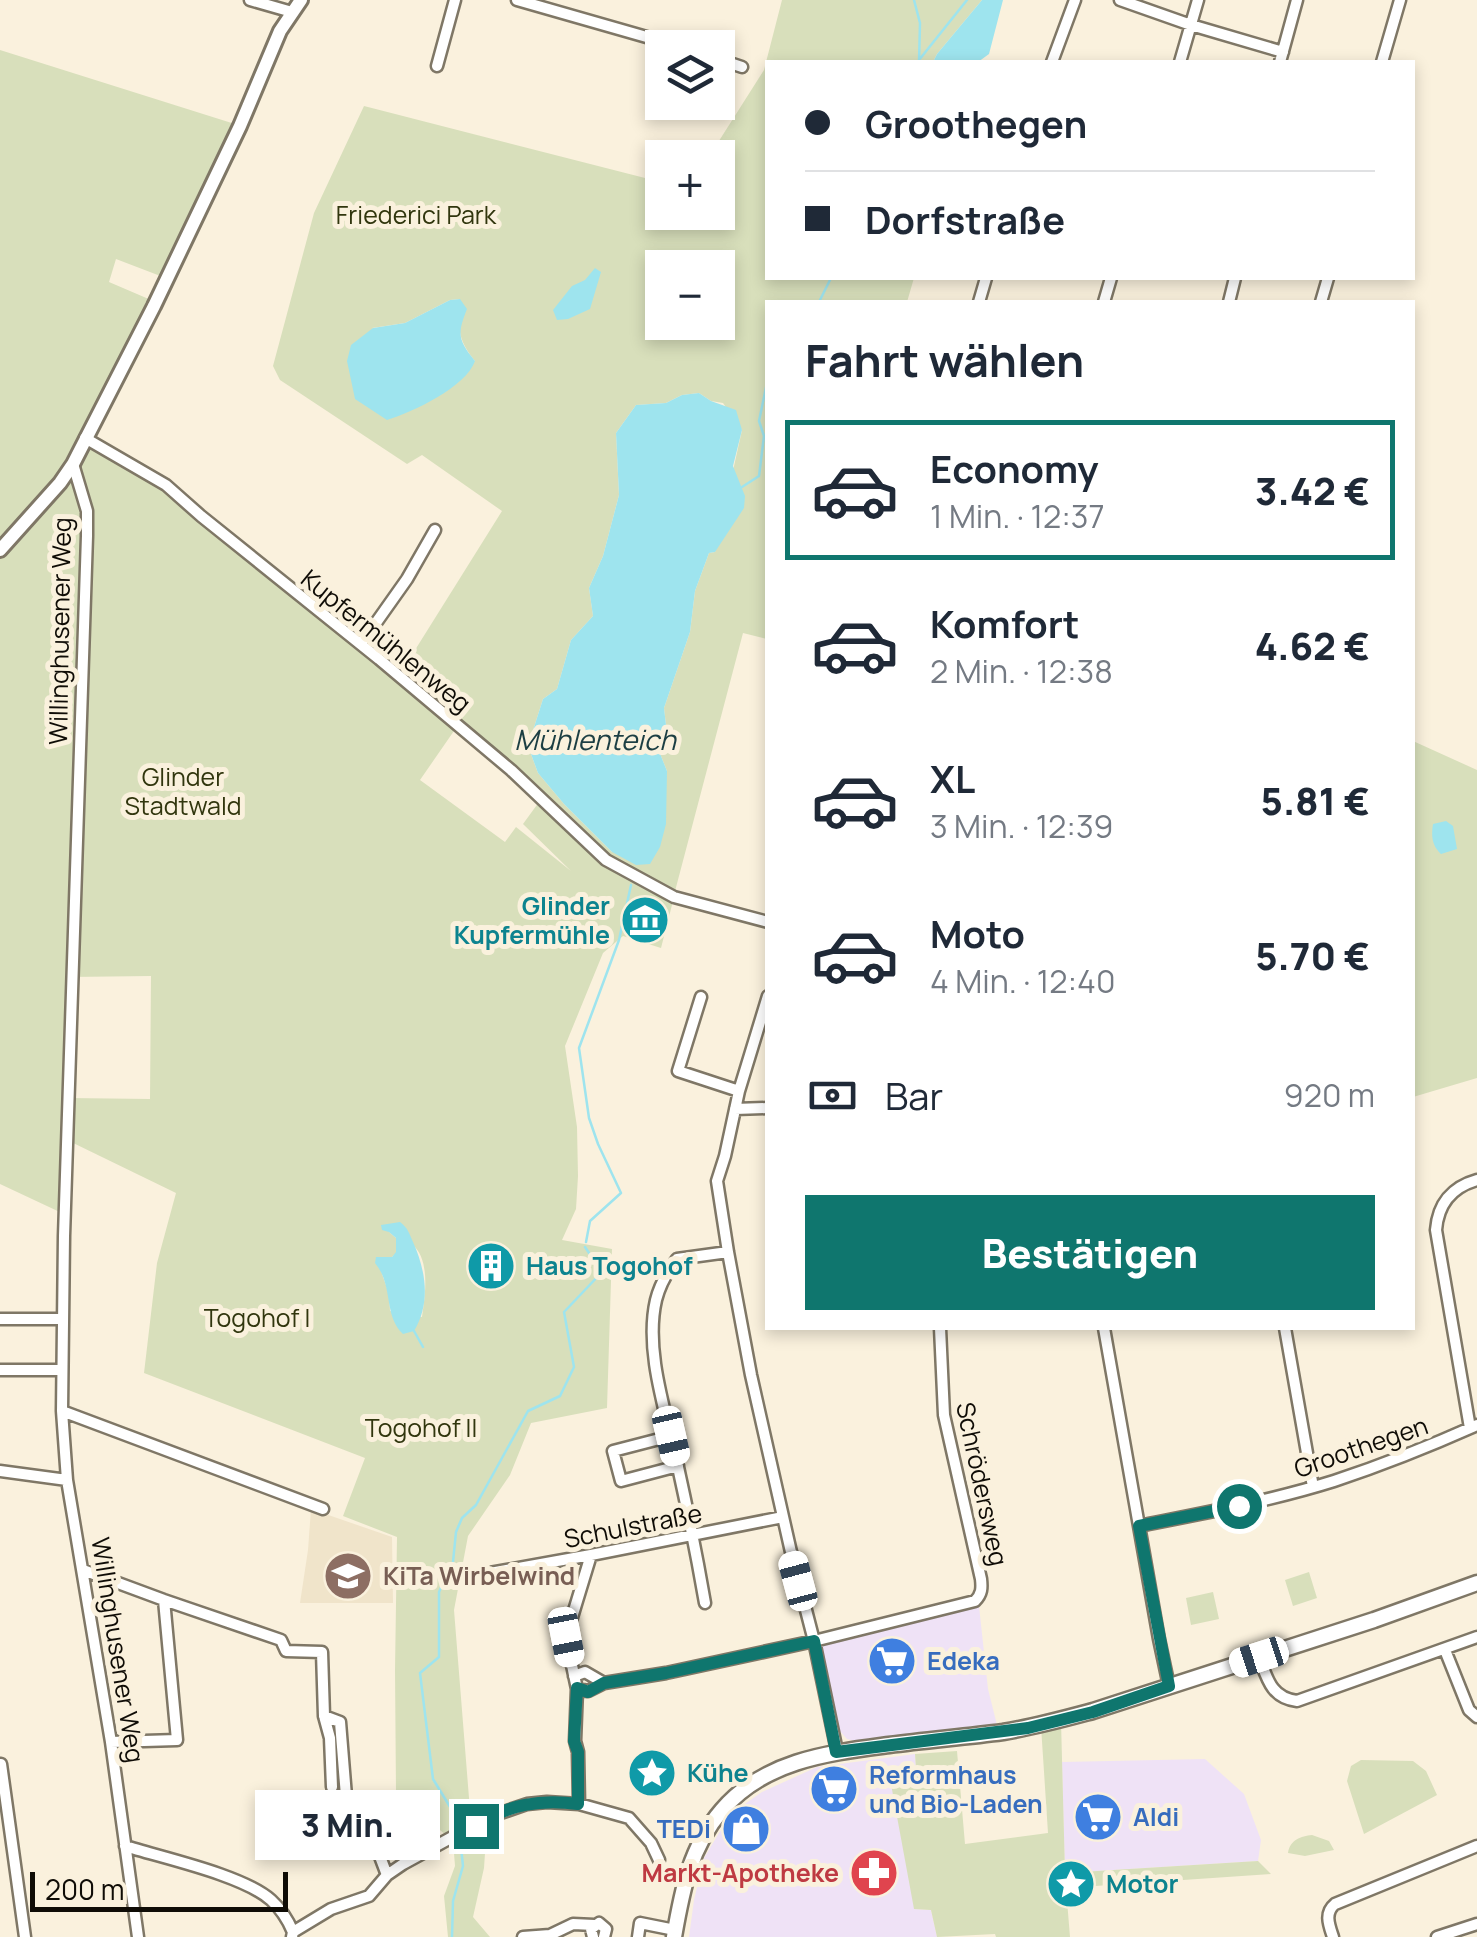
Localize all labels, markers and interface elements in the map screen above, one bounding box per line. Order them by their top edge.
map controls [645,30,735,340]
button: layers [645,30,735,120]
text: Groothegen [865,97,1087,149]
button: + [645,140,735,230]
text: Dorfstraße [865,193,1065,245]
park label: Friederici Park [336,197,497,232]
button: − [645,250,735,340]
text: Fahrt wählen [805,329,1084,391]
text: Economy [930,442,1099,494]
icon: car [810,445,900,535]
text: 3.42 € [1255,464,1370,516]
text: 1 Min. · 12:37 [930,494,1104,538]
street label: Willinghusener Weg [40,517,79,745]
street label: Kupfermühlenweg [294,561,479,720]
text: Komfort [930,597,1079,649]
icon: car [810,600,900,690]
text: 4.62 € [1255,619,1370,671]
text: 2 Min. · 12:38 [930,649,1113,693]
water label: Mühlenteich [514,720,677,758]
text: XL [930,752,975,804]
icon: car [810,755,900,845]
park label: Glinder Stadtwald [124,759,242,823]
text: 5.81 € [1261,774,1370,826]
text: 3 Min. · 12:39 [930,804,1113,848]
place label: Glinder Kupfermühle [454,888,610,952]
museum icon: Glinder Kupfermühle [619,894,671,946]
text: Moto [930,907,1025,959]
icon: car [810,910,900,1000]
text: 5.70 € [1255,929,1370,981]
text: 4 Min. · 12:40 [930,959,1115,1003]
icon: cash [805,1068,860,1123]
text: Bar [885,1069,943,1121]
text: 920 m [1284,1073,1375,1117]
button: Bestätigen [805,1195,1375,1310]
building icon: Haus Togohof [465,1240,517,1292]
place label: Haus Togohof [526,1248,693,1283]
park label: Togohof I [204,1300,310,1335]
street label: Schrödersweg [948,1399,1017,1569]
car [650,1403,692,1469]
street label: Groothegen [1289,1407,1432,1486]
park label: Togohof II [365,1410,477,1445]
route start [1217,1484,1262,1529]
street label: Schulstraße [561,1495,705,1556]
street label: Willinghusener Weg [83,1535,154,1765]
car [776,1548,820,1614]
school or university icon: KiTa Wirbelwind [322,1550,374,1602]
place label: KiTa Wirbelwind [383,1558,575,1593]
car [546,1605,586,1669]
car [1226,1633,1292,1681]
supermarket icon: Edeka [866,1635,918,1687]
place label: Edeka [927,1643,1000,1678]
place icon: Kühe [626,1747,678,1799]
place label: Kühe [687,1755,749,1790]
place label: Reformhaus und Bio-Laden [869,1757,1043,1821]
supermarket icon: Reformhaus und Bio-Laden [808,1763,860,1815]
callout: 3 Min. [256,1791,441,1861]
supermarket icon: Aldi [1072,1791,1124,1843]
place label: Aldi [1133,1799,1179,1834]
text: 3 Min. [301,1803,394,1847]
shop icon: TEDi [720,1803,772,1855]
route end [454,1804,499,1849]
place label: TEDi [657,1811,711,1846]
pharmacy icon: Markt-Apotheke [848,1847,900,1899]
place label: Markt-Apotheke [642,1855,839,1890]
place icon: Motor [1045,1858,1097,1910]
place label: Motor [1106,1866,1178,1901]
scale bar [30,1867,288,1912]
text: 200 m [45,1870,124,1908]

